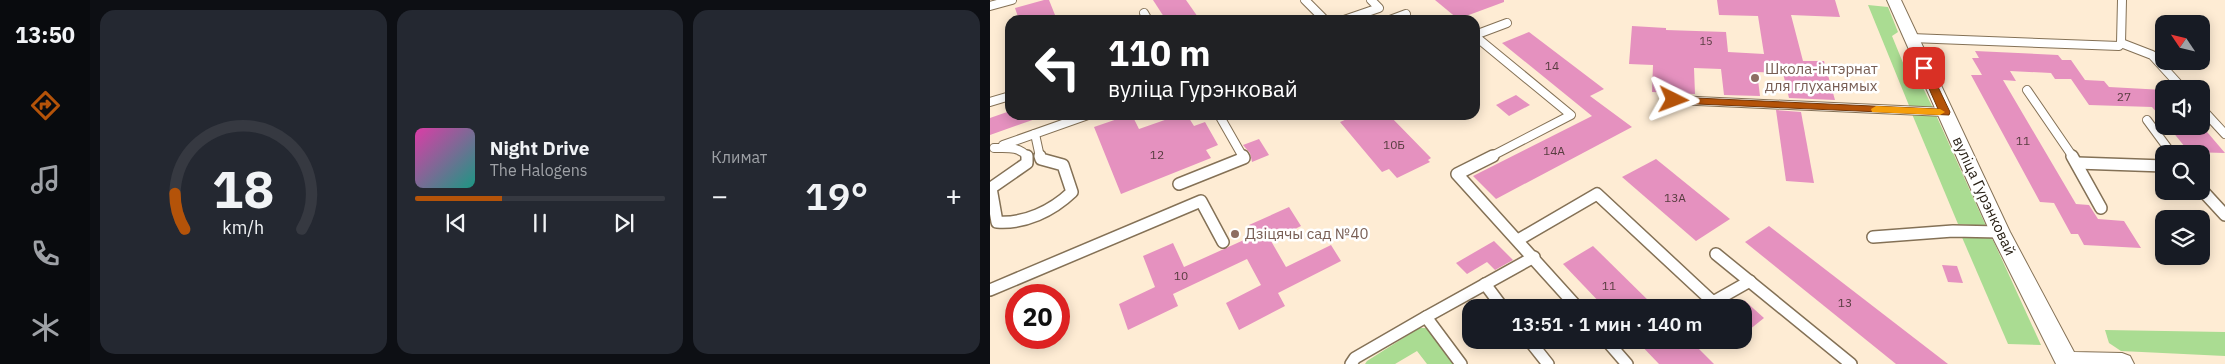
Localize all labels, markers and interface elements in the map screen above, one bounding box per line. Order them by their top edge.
north arrow [2155,15,2210,70]
map controls [2155,15,2210,265]
text: 13:50 [15,20,75,49]
text: 110 m [1108,30,1211,76]
house number: 15 [1699,34,1713,48]
icon: left [1025,35,1090,100]
pin [1903,47,1945,89]
icon: arrive [1910,54,1938,82]
house number: 14 [1545,58,1559,73]
place label: Школа-інтэрнат для глуханямых [1765,59,1878,95]
marker: Школа-інтэрнат для глуханямых [1749,72,1761,84]
position arrow [1647,73,1699,125]
text: вуліца Гурэнковай [1108,74,1298,103]
button: sound [2155,80,2210,135]
icon: directions [28,88,63,123]
house number: 27 [2117,89,2131,104]
street label: вуліца Гурэнковай [1949,133,2020,258]
house number: 11 [2016,133,2030,148]
text: Night Drive [490,136,590,160]
house number: 10Б [1383,137,1405,152]
house number: 14А [1543,143,1565,158]
button: search [2155,145,2210,200]
text: Климат [711,147,767,167]
house number: 12 [1150,147,1164,162]
text: 18 [212,155,275,222]
text: The Halogens [490,160,588,180]
icon: music [28,162,63,197]
text: 19° [805,171,868,220]
text: − [711,177,728,214]
text: + [945,177,962,214]
house number: 13А [1664,190,1686,205]
icon: previous [442,209,470,237]
icon: pause [526,209,554,237]
icon: next [610,209,638,237]
button: layers [2155,210,2210,265]
text: km/h [222,216,264,239]
place label: Дзіцячы сад №40 [1245,224,1368,243]
marker: Дзіцячы сад №40 [1229,228,1241,240]
icon: phone [28,236,63,271]
house number: 10 [1174,268,1188,283]
house number: 11 [1602,278,1616,293]
speed limit sign: 20 [1005,284,1070,349]
house number: 13 [1838,295,1852,310]
icon: climate [28,310,63,345]
text: 13:51 · 1 мин · 140 m [1512,312,1702,336]

